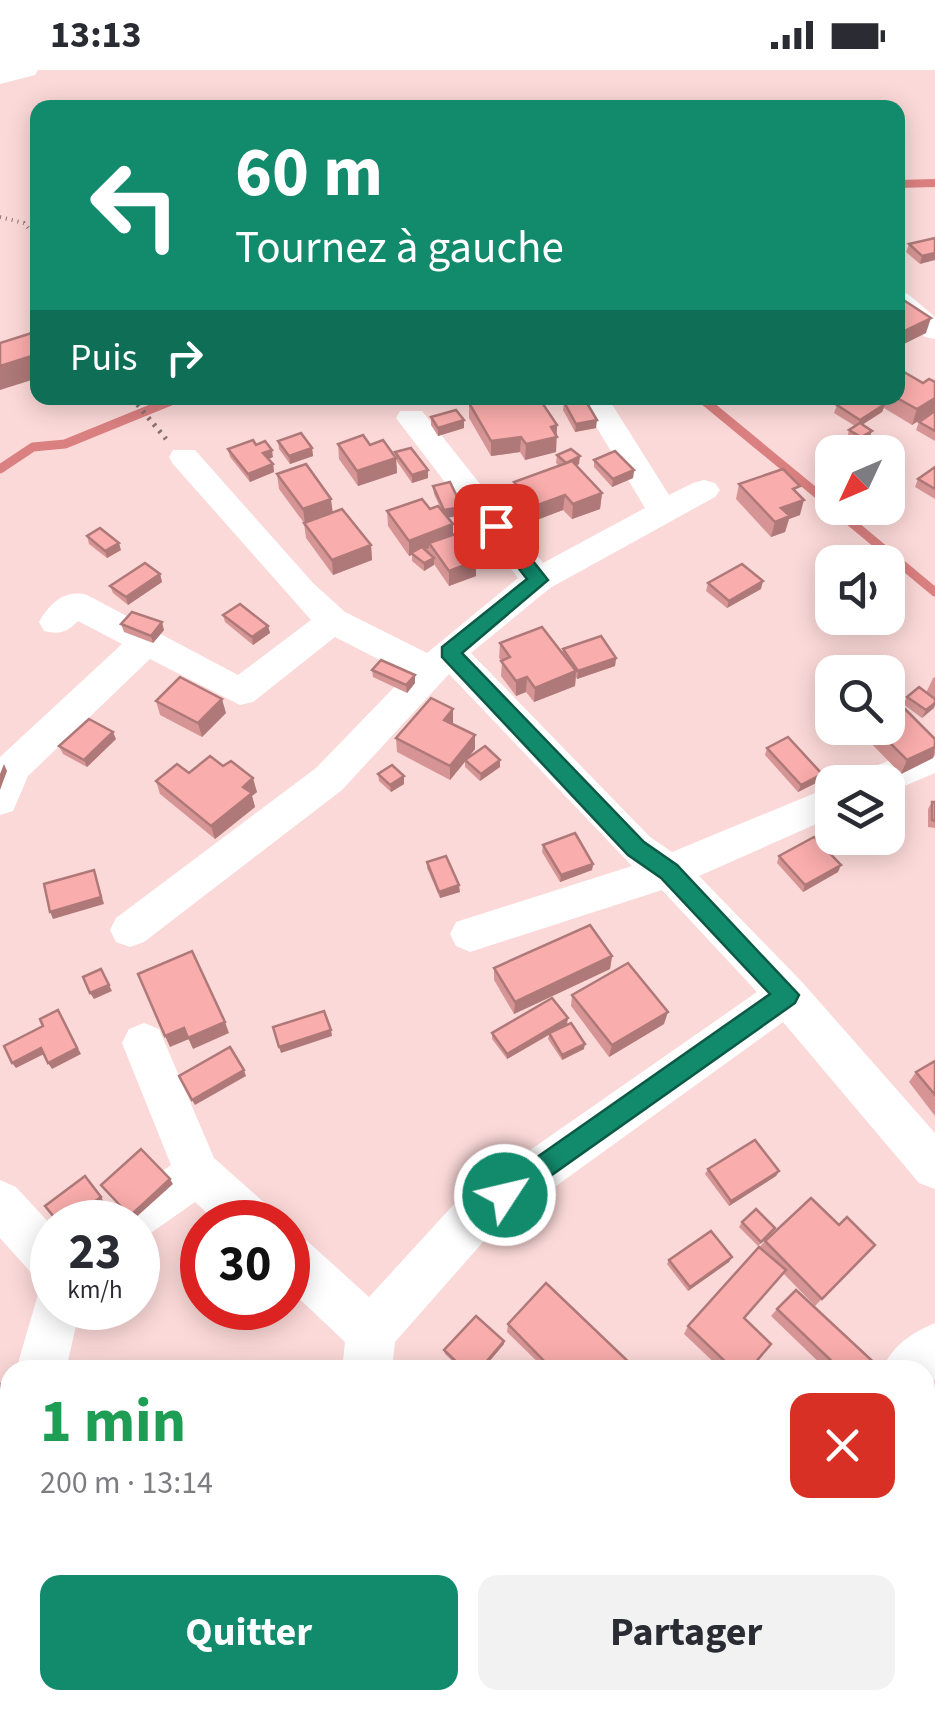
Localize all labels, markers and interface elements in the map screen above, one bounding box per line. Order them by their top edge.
text: 13:13 [50,8,142,62]
text: 60 m [235,123,383,223]
icon: left [70,140,200,270]
text: Tournez à gauche [235,216,564,280]
icon: right [157,330,212,385]
text: Puis [70,331,137,385]
north arrow [815,435,905,525]
map controls [815,435,905,855]
pin [454,484,539,569]
icon: arrive [469,499,524,554]
button: sound [815,545,905,635]
button: search [815,655,905,745]
button: layers [815,765,905,855]
position arrow [453,1143,557,1247]
speed limit sign: 30 [180,1200,310,1330]
text: 23 [69,1217,121,1288]
text: km/h [67,1272,123,1308]
text: 1 min [40,1380,186,1465]
button: close [790,1393,895,1498]
text: 200 m · 13:14 [40,1460,213,1506]
button: Quitter [40,1575,458,1690]
button: Partager [478,1575,895,1690]

